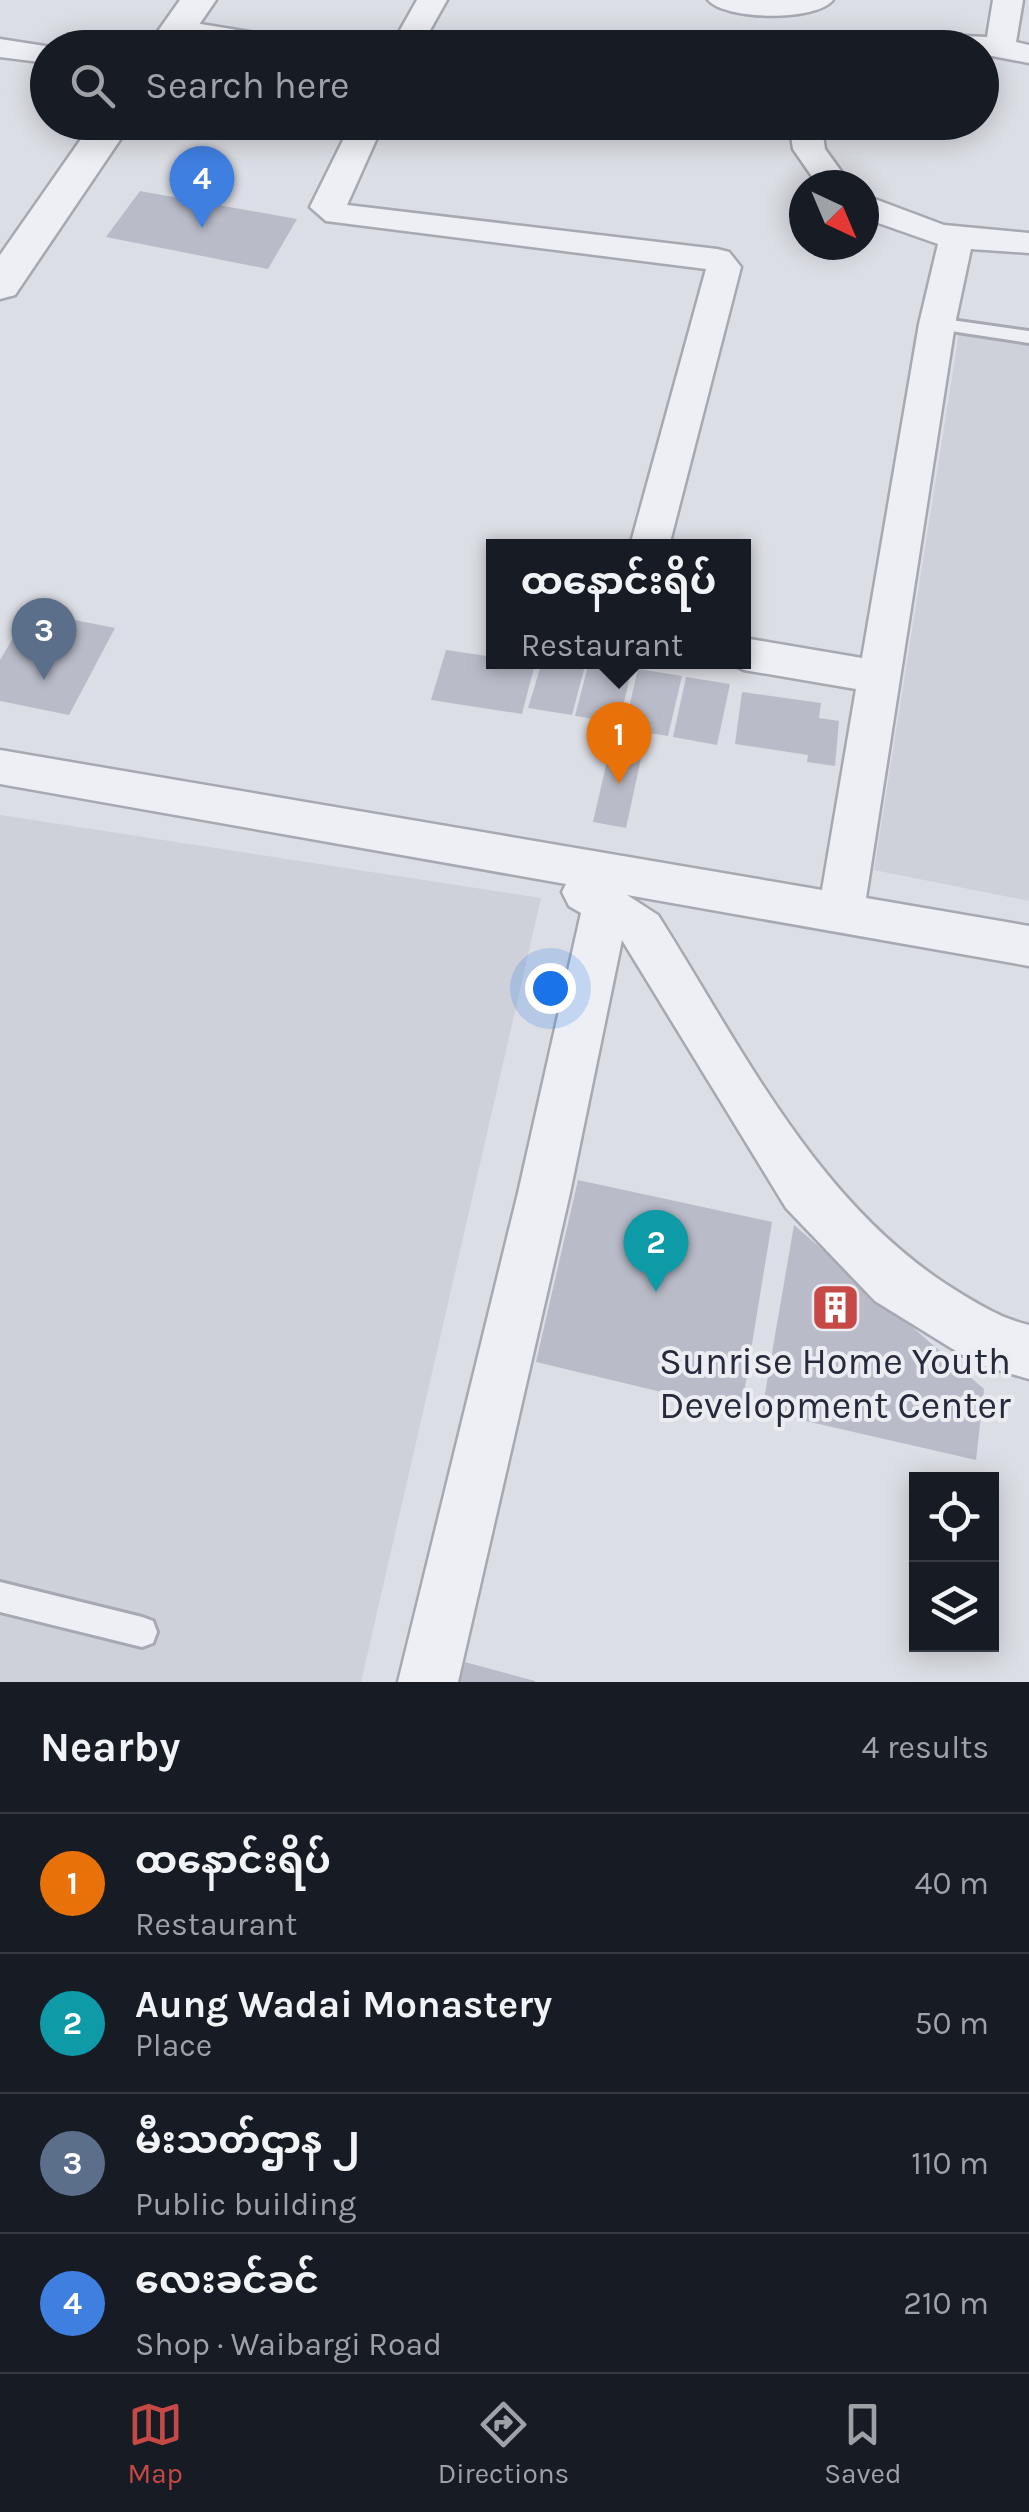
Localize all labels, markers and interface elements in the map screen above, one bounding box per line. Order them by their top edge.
search box [30,30,999,140]
icon: search [65,58,120,113]
text: Search here [145,63,349,108]
pin: 4 [170,146,234,228]
north arrow [789,170,879,260]
popup [486,539,751,669]
text: ထနောင်းရိပ် [521,559,716,604]
pin: 3 [12,598,76,680]
text: Restaurant [521,627,683,664]
pin: 1 [586,702,652,784]
your location [525,963,576,1014]
pin: 2 [624,1210,688,1292]
building icon: Sunrise Home Youth Development Center [809,1281,861,1333]
place label: Sunrise Home Youth Development Center [659,1339,1011,1428]
map controls [909,1472,999,1652]
button: locate [909,1472,999,1562]
button: layers [909,1562,999,1652]
text: Nearby [40,1722,180,1772]
text: 4 results [862,1729,989,1766]
text: ထနောင်းရိပ် [135,1838,331,1883]
text: 1 [67,1865,78,1902]
text: 40 m [915,1865,989,1902]
text: Restaurant [135,1906,297,1943]
text: Aung Wadai Monastery [135,1982,552,2027]
text: 2 [63,2005,82,2042]
text: 50 m [914,2005,989,2042]
text: Place [135,2027,212,2064]
text: မီးသတ်ဌာန ၂ [135,2118,360,2163]
text: 3 [63,2145,82,2182]
text: 110 m [911,2145,989,2182]
text: Public building [135,2186,356,2223]
text: လေးခင်ခင် [135,2258,319,2303]
text: 4 [63,2285,82,2322]
text: 210 m [903,2285,989,2322]
text: Shop · Waibargi Road [135,2326,442,2363]
tab: Map [127,2397,183,2490]
tab: Directions [438,2397,569,2490]
tab: Saved [824,2397,902,2490]

